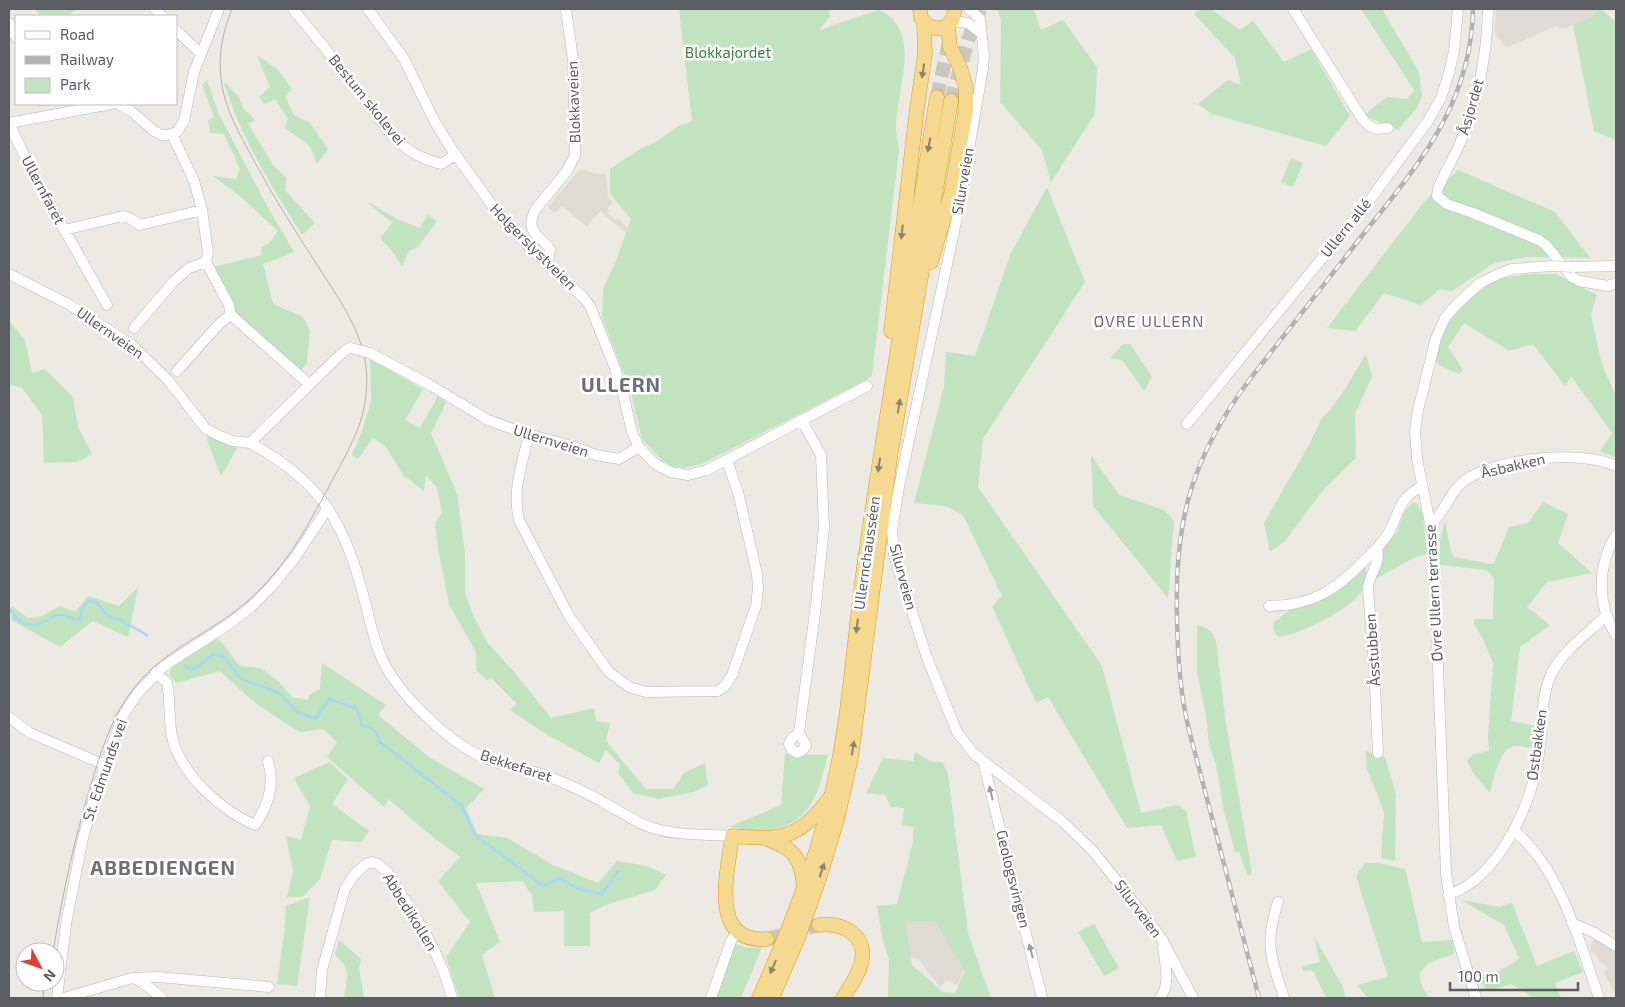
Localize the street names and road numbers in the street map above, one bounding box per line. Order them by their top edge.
street label: Bestum skolevei [326,50,410,148]
street label: Blokkaveien [563,61,583,143]
street label: Åsjordet [1453,76,1488,137]
street label: Silurveien [947,146,977,216]
street label: Ullernfaret [18,152,70,227]
street label: Ullern allé [1316,194,1374,260]
street label: Holgerslystveien [487,199,581,293]
street label: Ullernveien [73,302,148,362]
street label: Ullernveien [511,420,591,460]
street label: Åsbakken [1479,449,1547,481]
street label: Ullernchausséen [849,495,883,611]
street label: Øvre Ullern terrasse [1420,524,1446,662]
street label: Silurveien [887,542,921,612]
street label: Åsstubben [1360,613,1384,687]
street label: Østbakken [1522,708,1550,782]
street label: St. Edmunds vei [78,716,130,823]
street label: Bekkefaret [478,745,555,785]
street label: Geologsvingen [993,828,1035,930]
street label: Abbedikollen [380,869,442,954]
street label: Silurveien [1111,876,1166,941]

